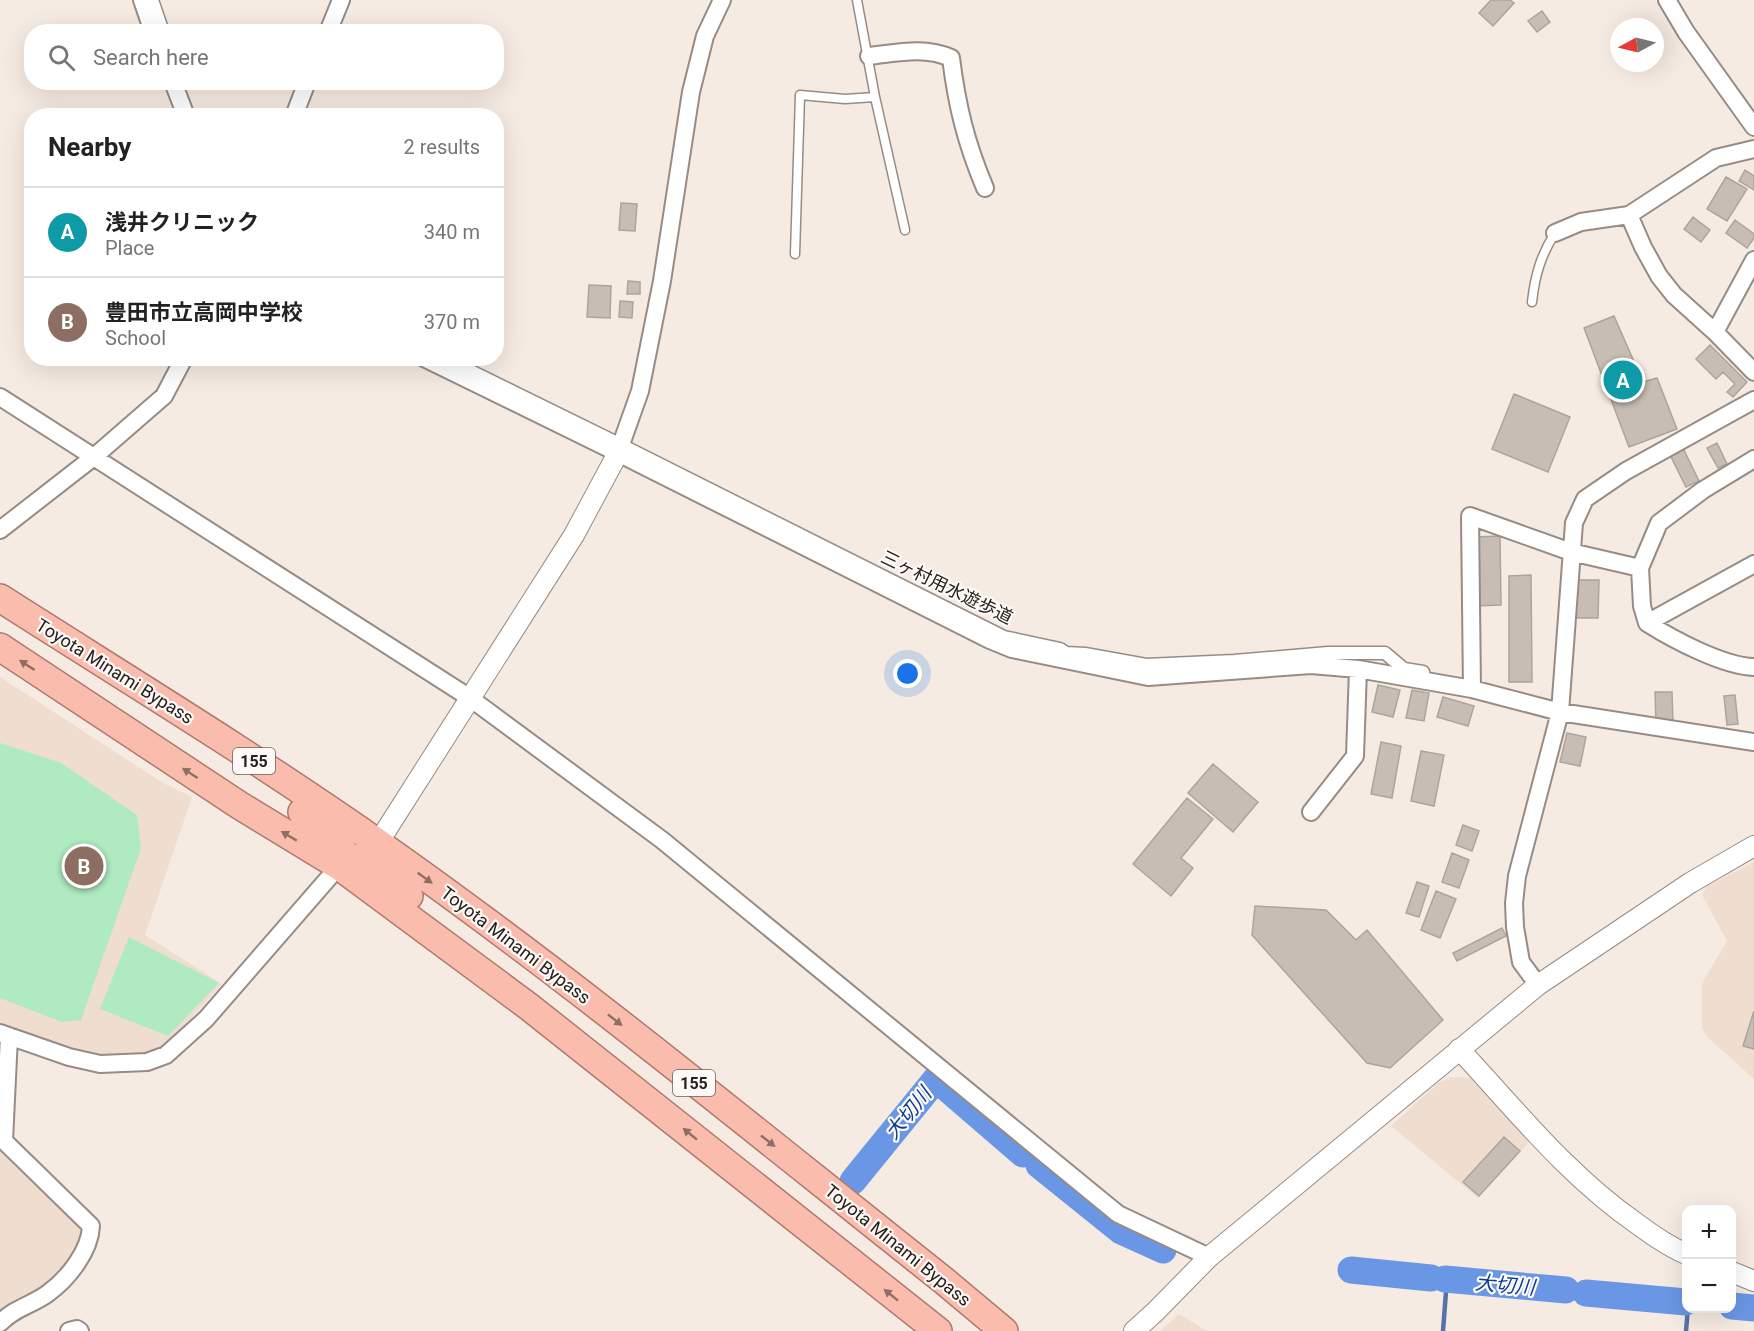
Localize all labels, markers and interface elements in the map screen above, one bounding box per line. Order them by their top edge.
north arrow [1610,18,1664,72]
search box [24,24,504,90]
icon: search [45,41,78,74]
text: Search here [93,45,209,70]
text: Nearby [48,132,131,162]
text: 2 results [404,135,480,159]
text: 浅井クリニック [105,210,259,235]
text: A [61,220,74,244]
text: 340 m [424,220,480,244]
text: Place [105,236,154,260]
text: 豊田市立高岡中学校 [105,300,303,325]
text: B [61,310,74,334]
text: 370 m [424,310,480,334]
text: School [105,326,166,350]
pin: A [1604,358,1642,403]
street label: 三ヶ村用水遊歩道 [878,546,1016,628]
street label: Toyota Minami Bypass [32,614,198,728]
your location [893,659,922,688]
one-way arrow [19,660,36,671]
road number: 155 [233,748,275,774]
one-way arrow [182,767,198,778]
one-way arrow [280,831,297,841]
pin: B [64,844,104,888]
one-way arrow [417,872,433,884]
street label: Toyota Minami Bypass [437,882,595,1008]
one-way arrow [607,1013,623,1026]
road number: 155 [673,1070,715,1096]
water label: 大切川 [880,1081,937,1144]
one-way arrow [682,1129,697,1141]
one-way arrow [760,1134,775,1147]
street label: Toyota Minami Bypass [821,1180,975,1310]
map controls [1682,1205,1736,1313]
button: + [1682,1205,1736,1259]
button: − [1682,1259,1736,1313]
water label: 大切川 [1474,1270,1538,1300]
one-way arrow [884,1289,899,1302]

